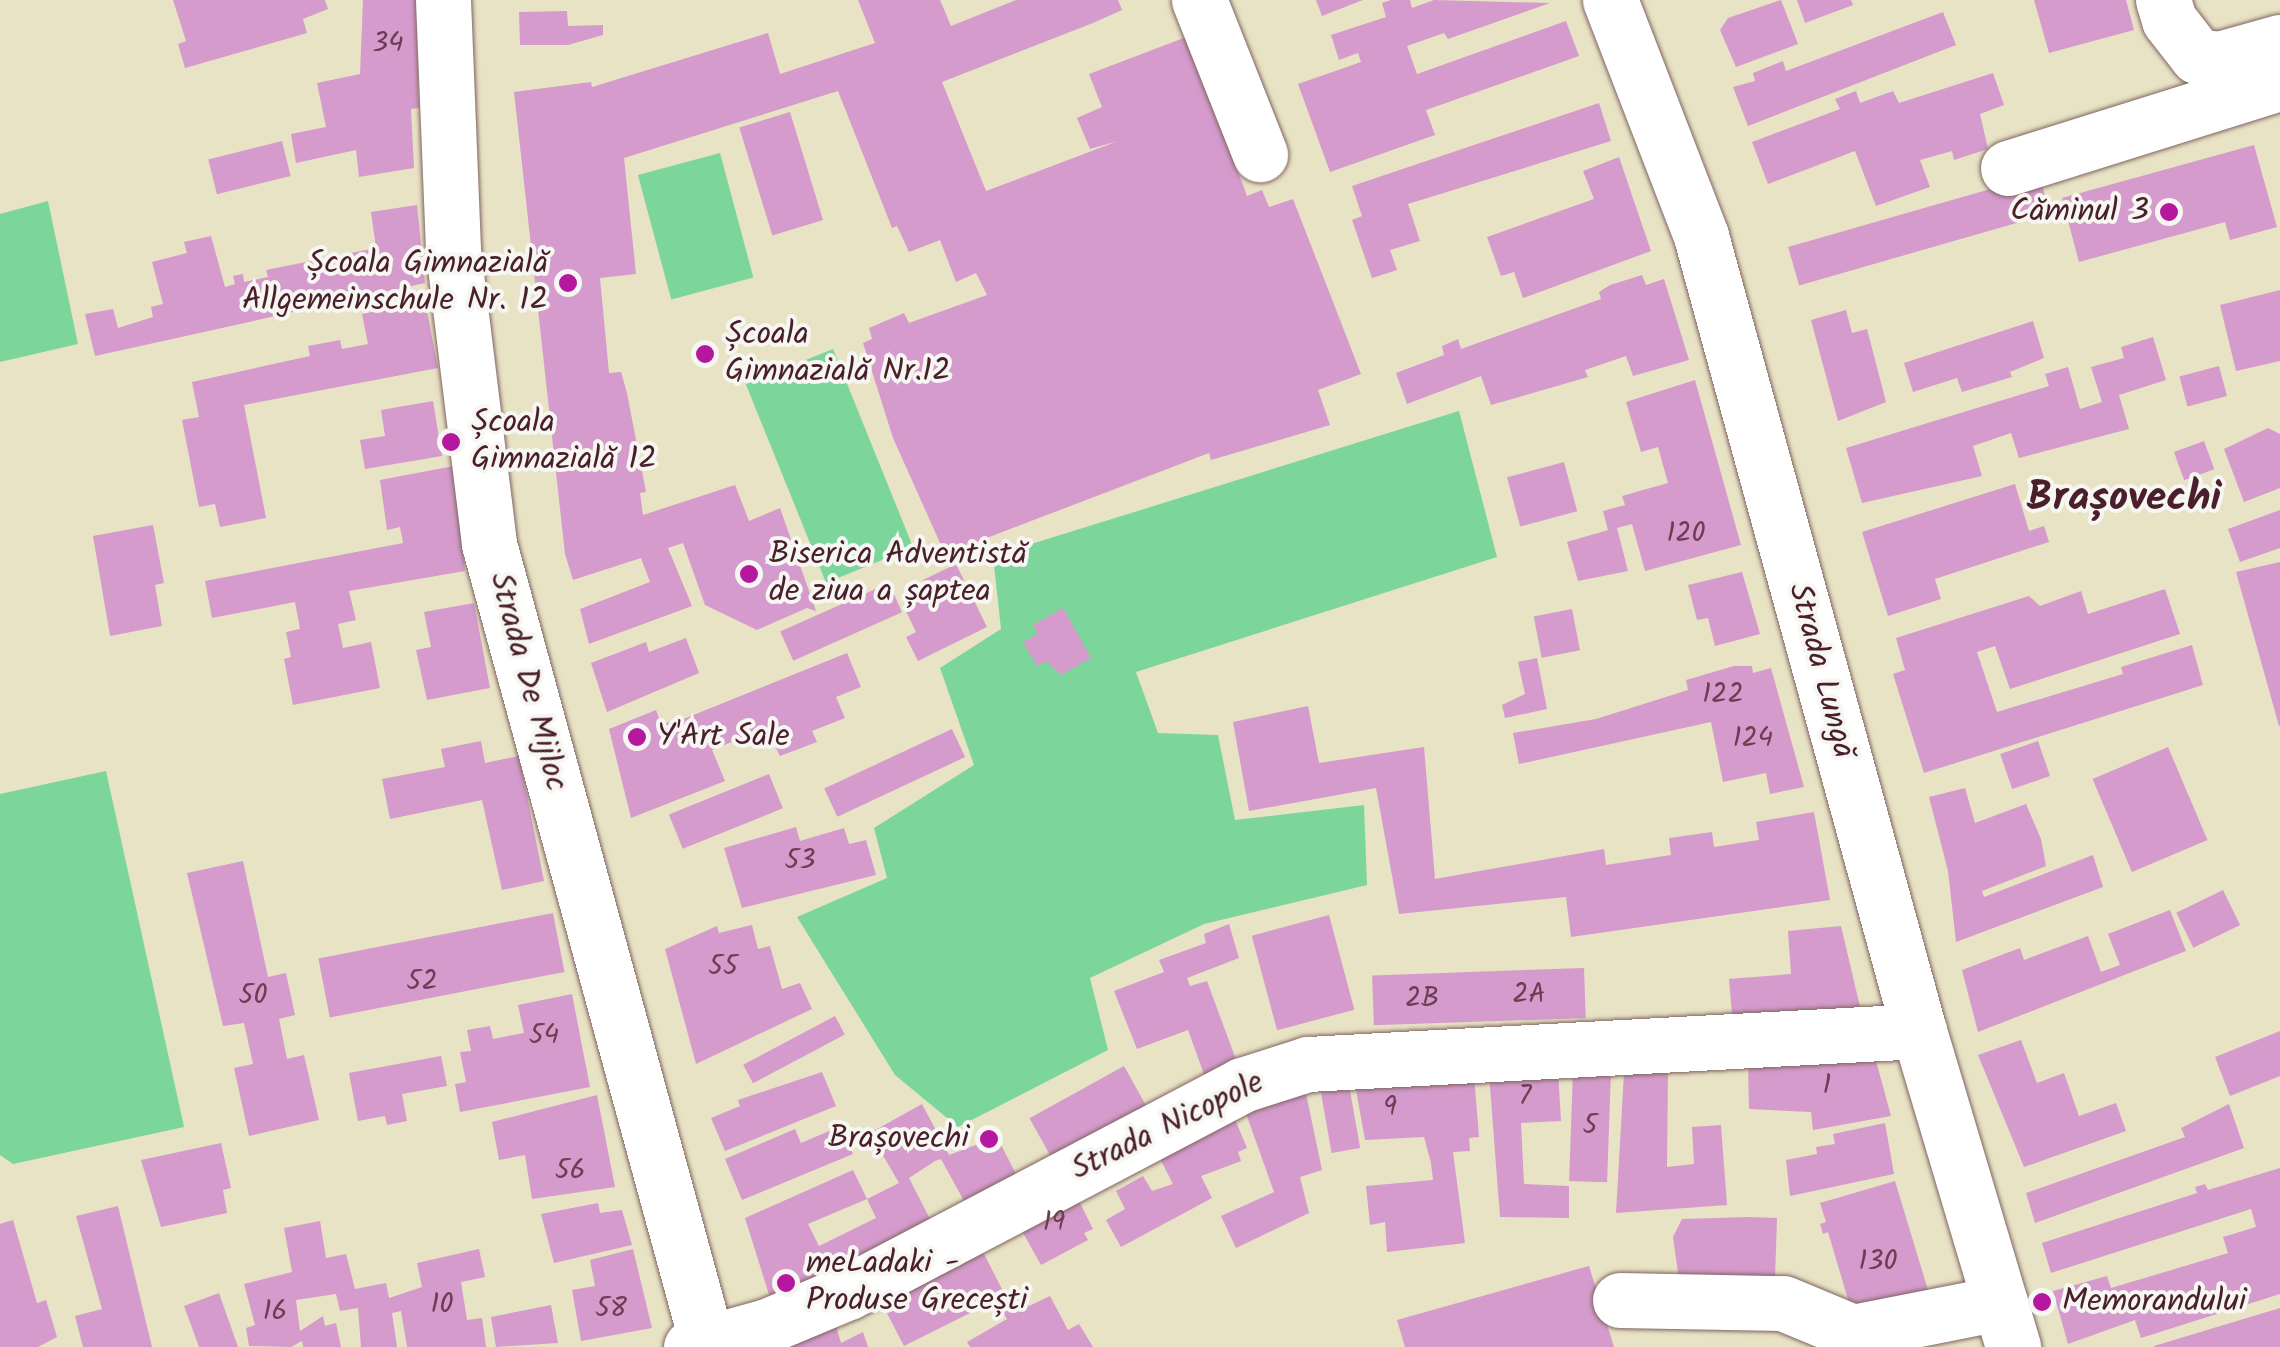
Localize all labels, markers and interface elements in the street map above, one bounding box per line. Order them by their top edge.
house number: 34 [372,27,404,61]
place label: Căminul 3 [2010,193,2149,231]
marker: Căminul 3 [2158,201,2180,223]
place label: Școala Gimnazială Allgemeinschule Nr. 12 [242,246,548,321]
marker: Școala Gimnazială Allgemeinschule Nr. 12 [557,272,579,294]
place label: Școala Gimnazială Nr.12 [725,317,951,392]
marker: Școala Gimnazială Nr.12 [694,343,716,365]
place label: Școala Gimnazială 12 [471,405,657,480]
marker: Școala Gimnazială 12 [440,431,462,453]
district label: Brașovechi [2027,474,2221,524]
house number: 120 [1666,517,1706,551]
place label: Biserica Adventistă de ziua a șaptea [769,537,1027,612]
marker: Biserica Adventistă de ziua a șaptea [738,563,760,585]
street label: Strada De Mijloc [479,569,575,795]
street label: Strada Lungă [1778,580,1862,762]
house number: 122 [1702,678,1744,712]
place label: Y'Art Sale [657,718,790,756]
house number: 124 [1733,722,1773,756]
marker: Y'Art Sale [626,726,648,748]
house number: 53 [784,844,816,878]
house number: 55 [708,950,738,984]
house number: 52 [406,965,438,999]
house number: 2A [1512,978,1546,1012]
house number: 50 [238,979,268,1013]
house number: 2B [1405,982,1439,1016]
house number: 54 [529,1019,559,1053]
street label: Strada Nicopole [1066,1064,1270,1190]
house number: 1 [1823,1069,1831,1103]
house number: 7 [1519,1080,1531,1114]
house number: 9 [1383,1091,1397,1125]
house number: 5 [1582,1109,1598,1143]
place label: Brașovechi [828,1120,969,1158]
marker: Brașovechi [978,1128,1000,1150]
house number: 56 [555,1154,585,1188]
house number: 19 [1043,1206,1065,1240]
house number: 130 [1859,1245,1897,1279]
place label: meLadaki - Produse Grecești [806,1246,1028,1321]
marker: meLadaki - Produse Grecești [775,1272,797,1294]
place label: Memorandului [2062,1283,2246,1321]
house number: 10 [431,1288,453,1322]
marker: Memorandului [2031,1291,2053,1313]
house number: 58 [595,1292,627,1326]
house number: 16 [263,1295,287,1329]

